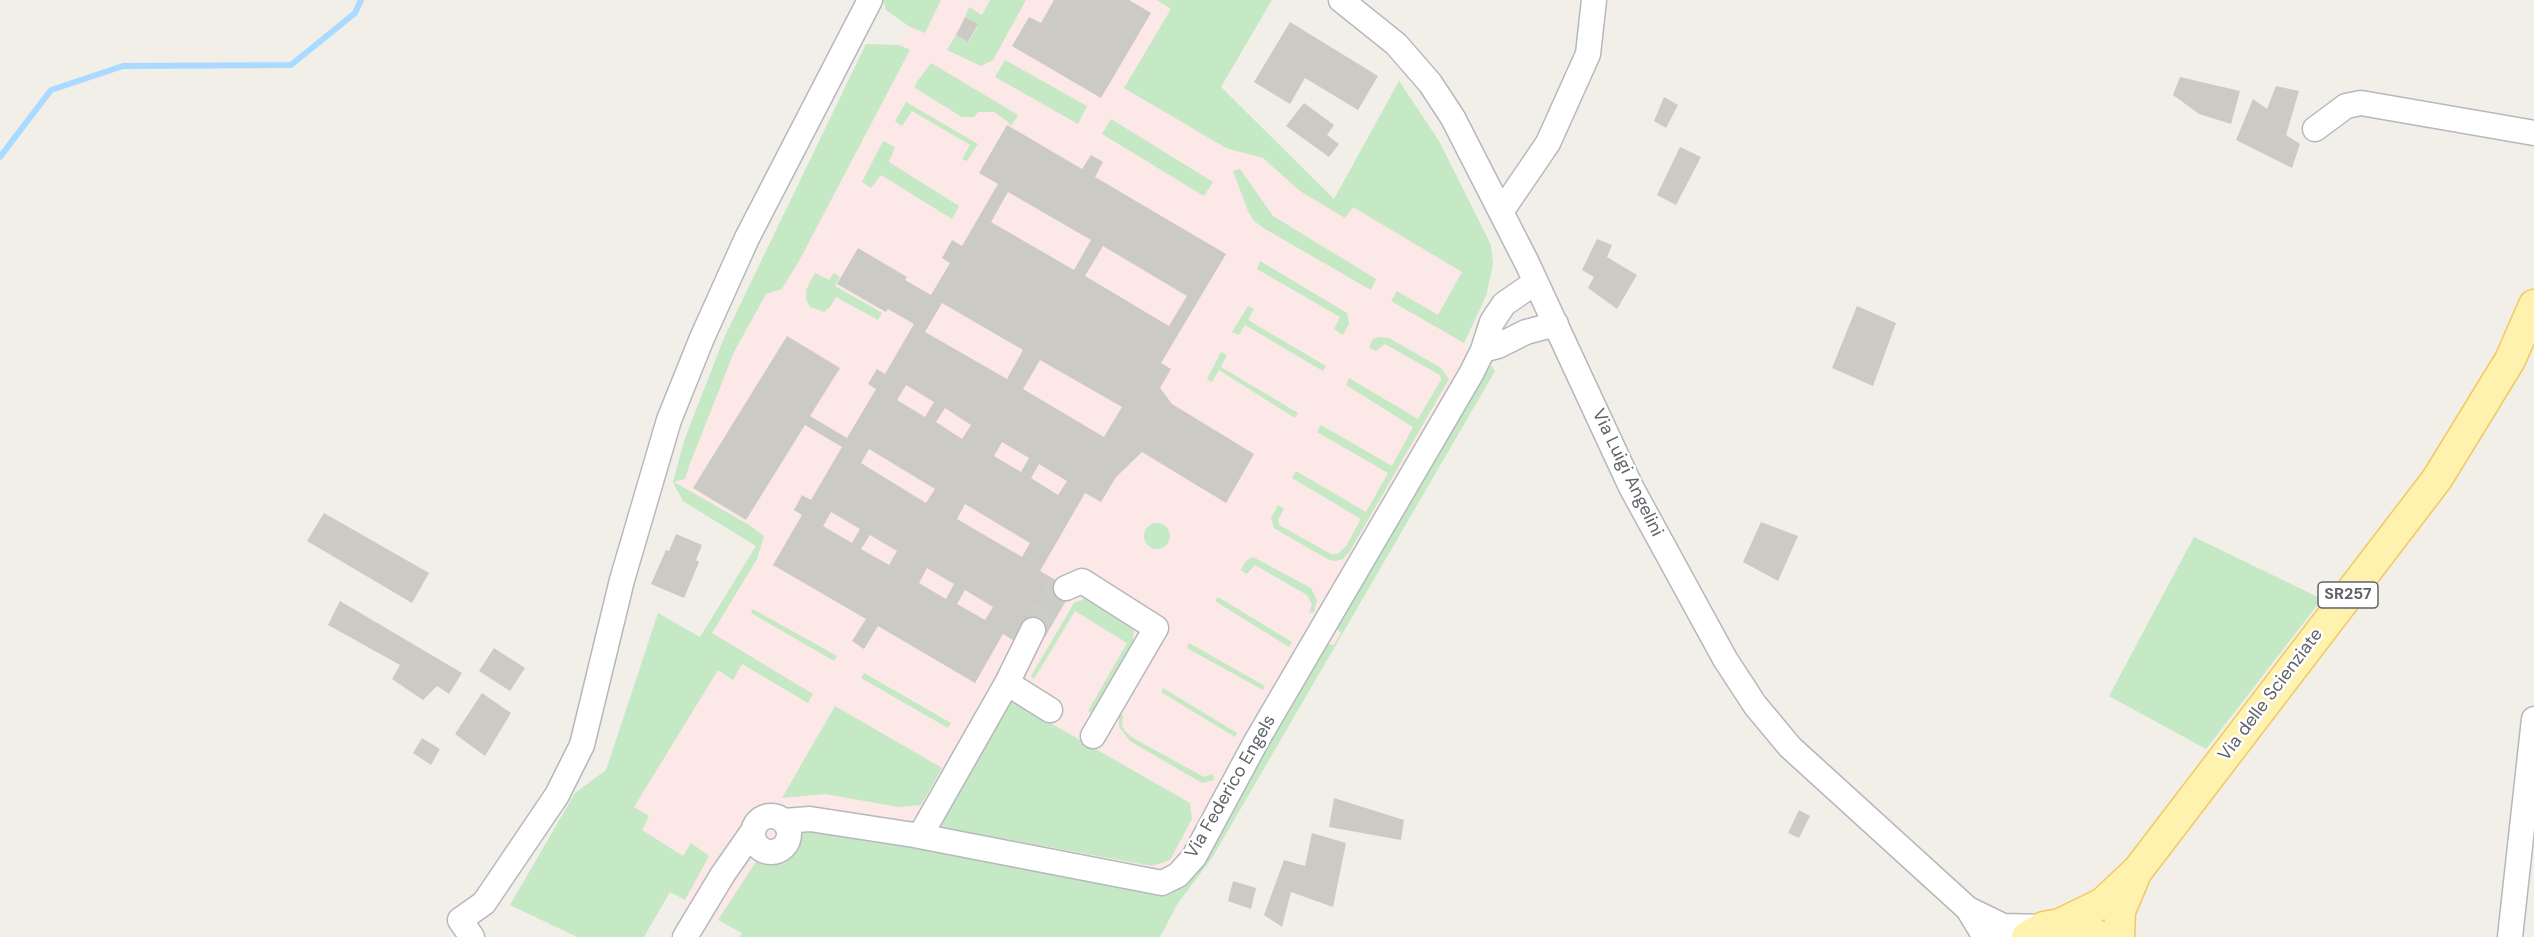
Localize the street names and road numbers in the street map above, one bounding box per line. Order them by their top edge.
street label: Via Luigi Angelini [1587,406,1667,540]
road number: SR257 [2318,582,2378,608]
street label: Via delle Scienziate [2214,625,2328,765]
street label: Via Federico Engels [1181,711,1281,863]

